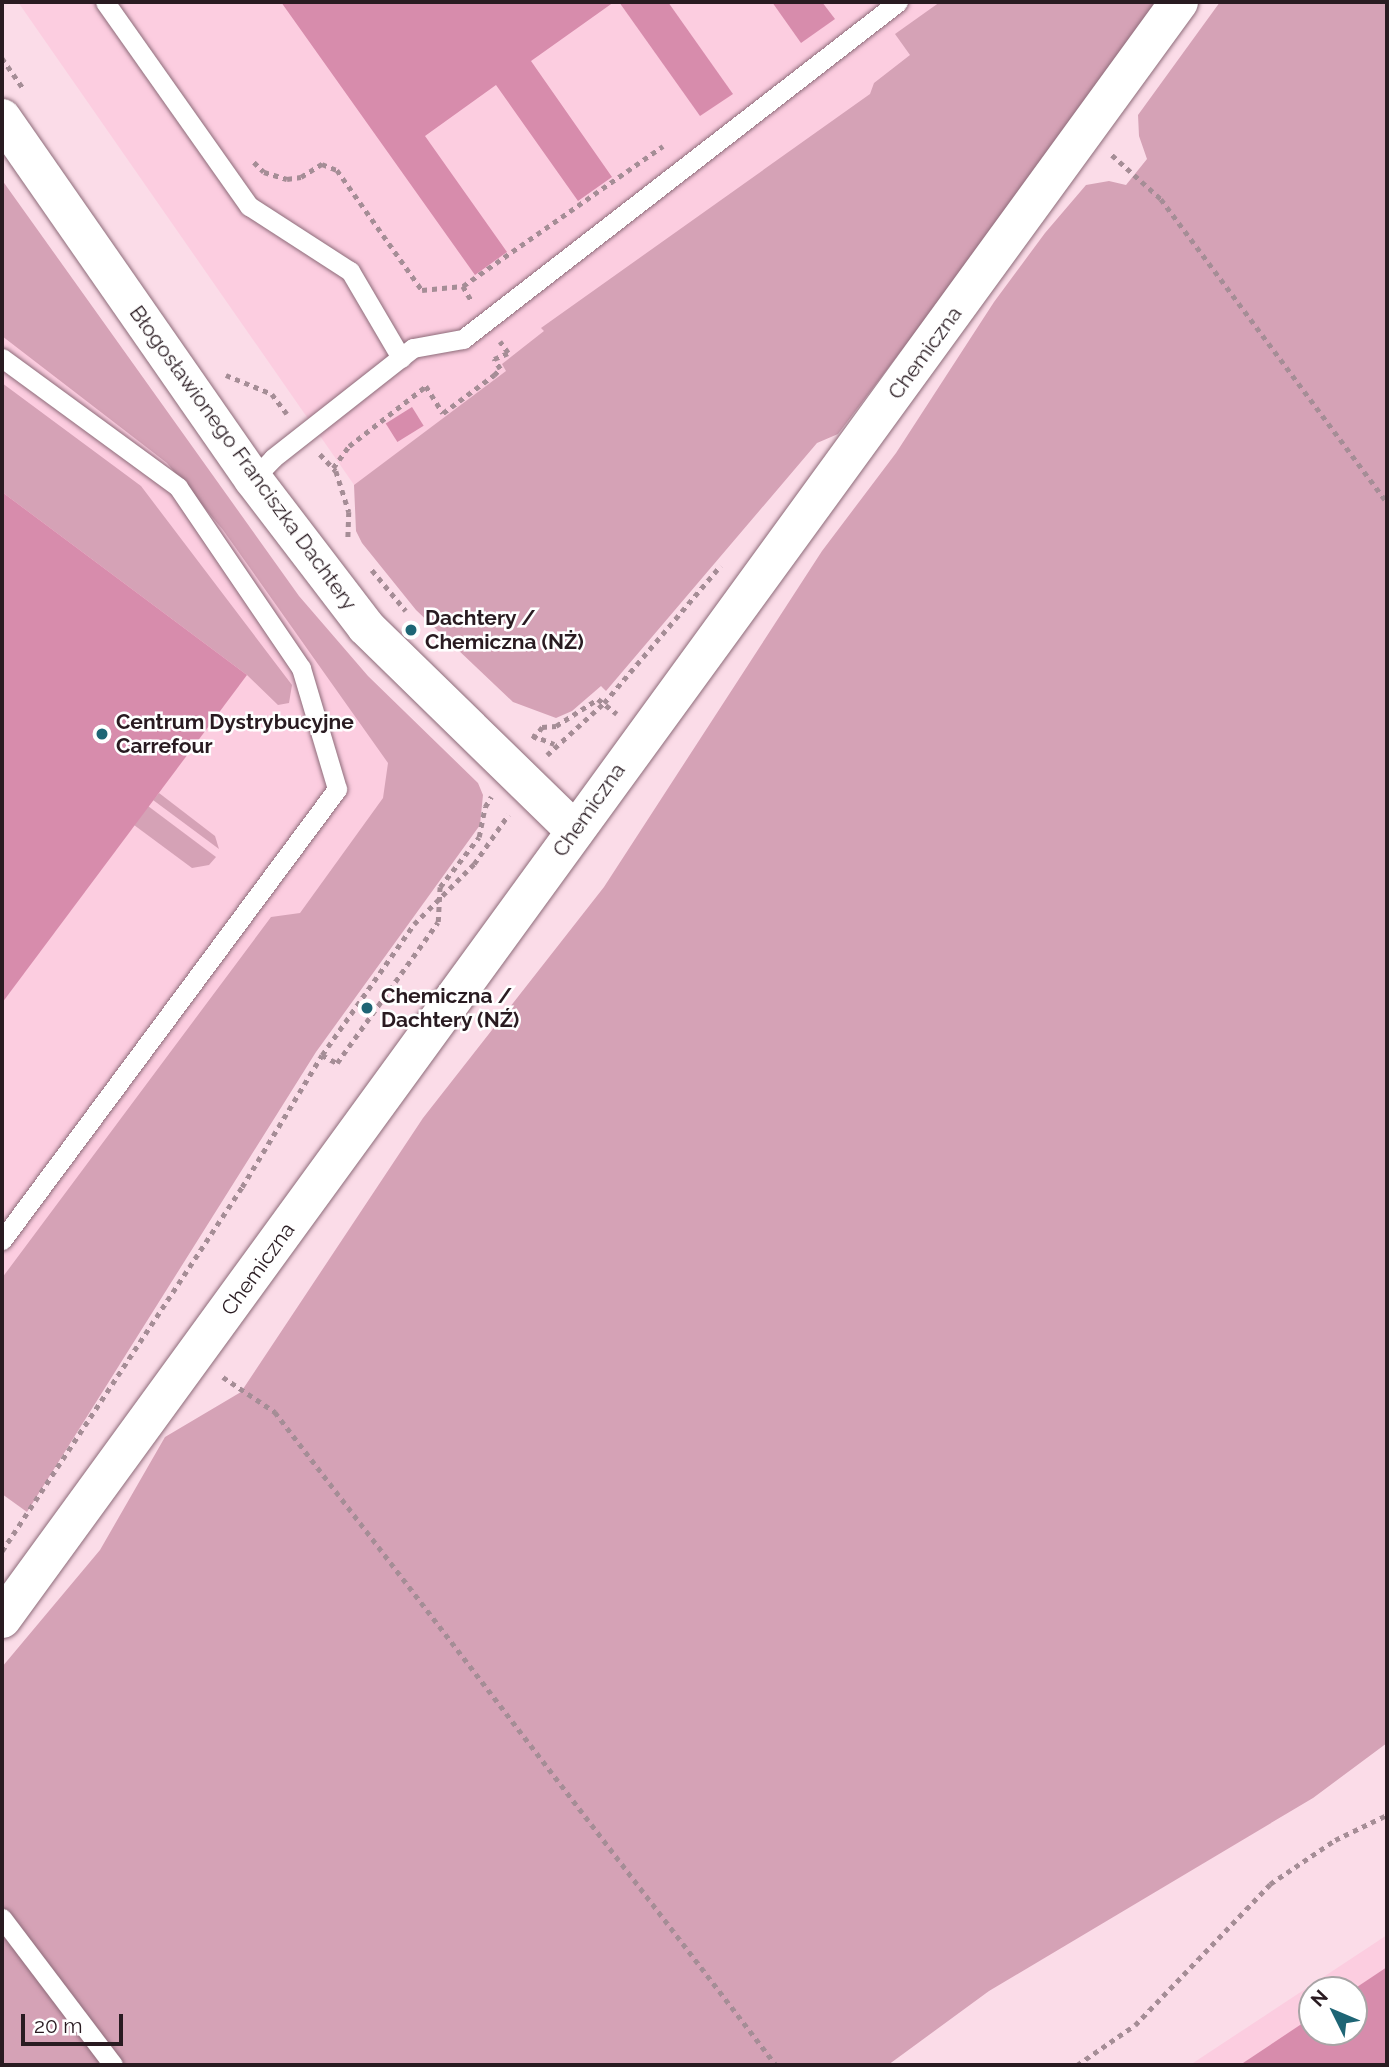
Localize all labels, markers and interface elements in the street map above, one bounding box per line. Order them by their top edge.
street label: Błogosławionego Franciszka Dachtery [124,301,362,615]
street label: Chemiczna [883,302,967,404]
place label: Dachtery / Chemiczna (NŻ) [425,605,584,655]
marker: Dachtery / Chemiczna (NŻ) [403,622,419,638]
place label: Centrum Dystrybucyjne Carrefour [116,709,354,759]
marker: Centrum Dystrybucyjne Carrefour [94,726,110,742]
street label: Chemiczna [548,758,630,862]
place label: Chemiczna / Dachtery (NŹ) [381,983,520,1033]
marker: Chemiczna / Dachtery (NŹ) [359,1000,375,1016]
street label: Chemiczna [216,1218,300,1320]
north arrow [1298,1976,1368,2046]
text: N [1306,1985,1332,2011]
scale bar [24,2000,126,2044]
text: 20 m [34,2013,82,2038]

